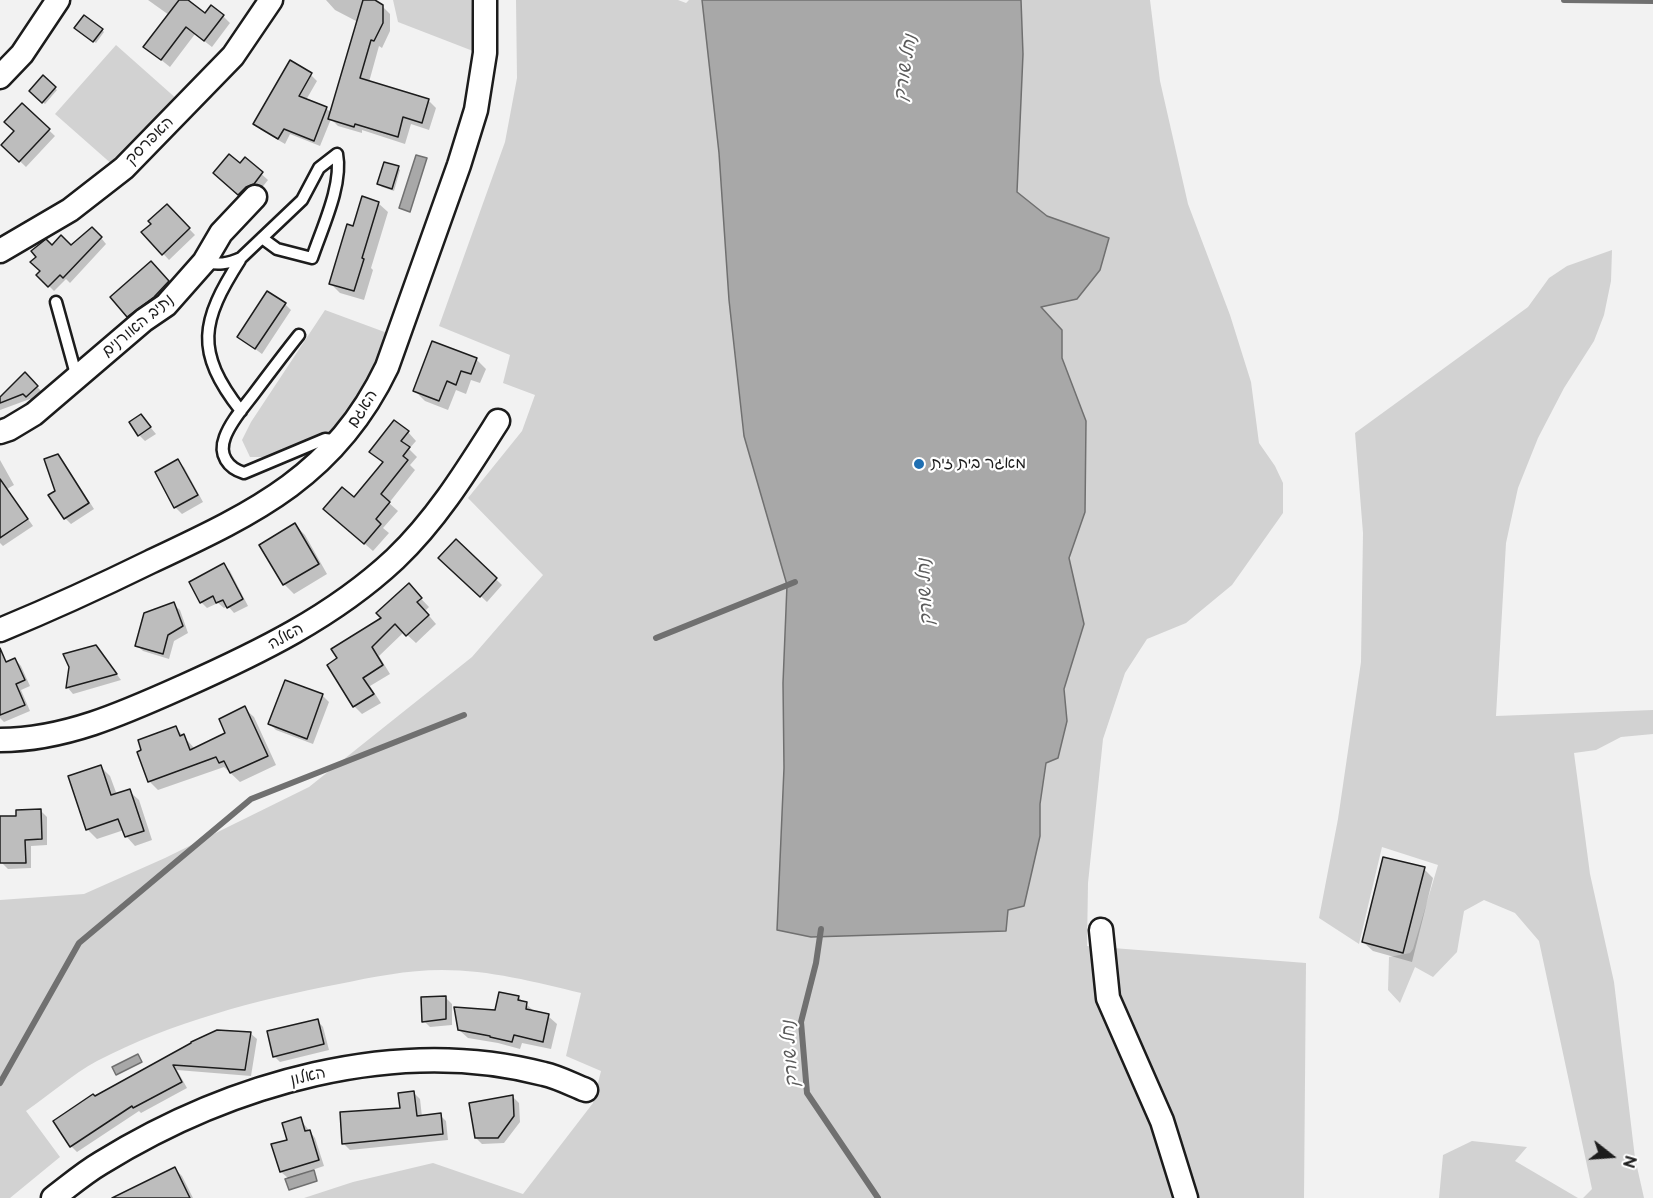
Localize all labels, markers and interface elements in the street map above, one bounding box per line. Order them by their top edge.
water label: נחל שורק [890,33,922,103]
street label: האפרסק [122,113,178,169]
street label: נתיב האורנים [98,290,178,362]
street label: האגם [344,387,382,431]
place label: מאגר בית זית [931,454,1026,474]
marker: מאגר בית זית [912,457,926,471]
water label: נחל שורק [913,558,939,626]
street label: האלה [265,620,307,654]
water label: נחל שורק [778,1020,804,1088]
street label: האלון [288,1064,328,1090]
north arrow [1581,1126,1641,1186]
text: N [1618,1153,1640,1170]

